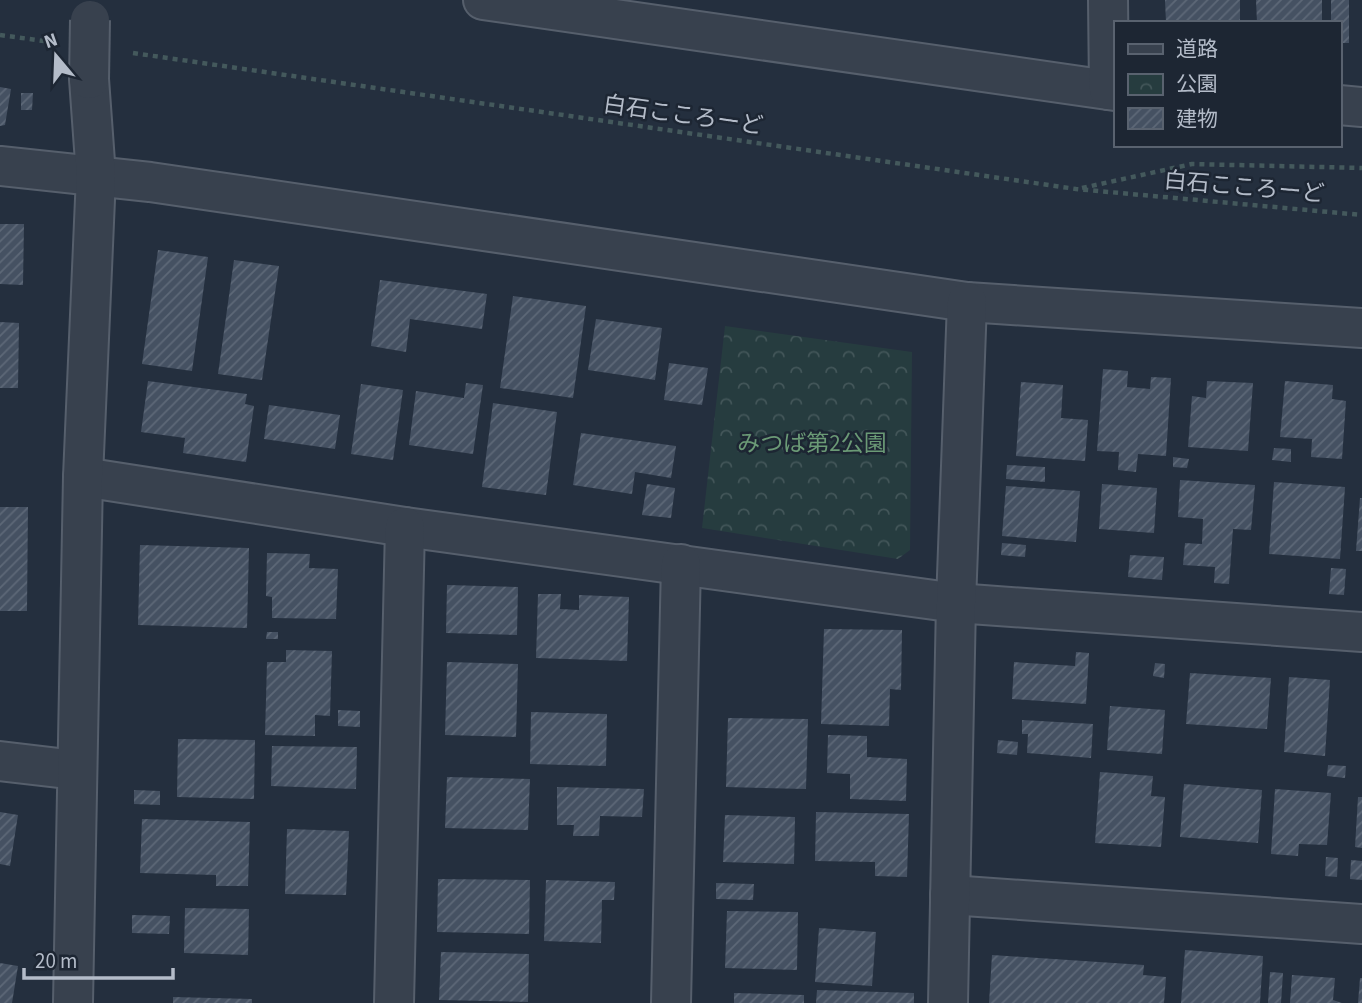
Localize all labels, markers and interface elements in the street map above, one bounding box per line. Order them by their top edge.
north arrow [21,21,91,91]
legend [1114,21,1341,147]
text: N [41,27,61,56]
text: 道路 [1176,34,1218,64]
text: 公園 [1176,69,1218,99]
street label: 白石こころーど [601,87,765,143]
text: 建物 [1176,104,1218,134]
street label: 白石こころーど [1162,164,1326,210]
park label: みつば第2公園 [737,427,887,460]
scale bar [24,936,173,980]
text: 20 m [35,946,77,976]

